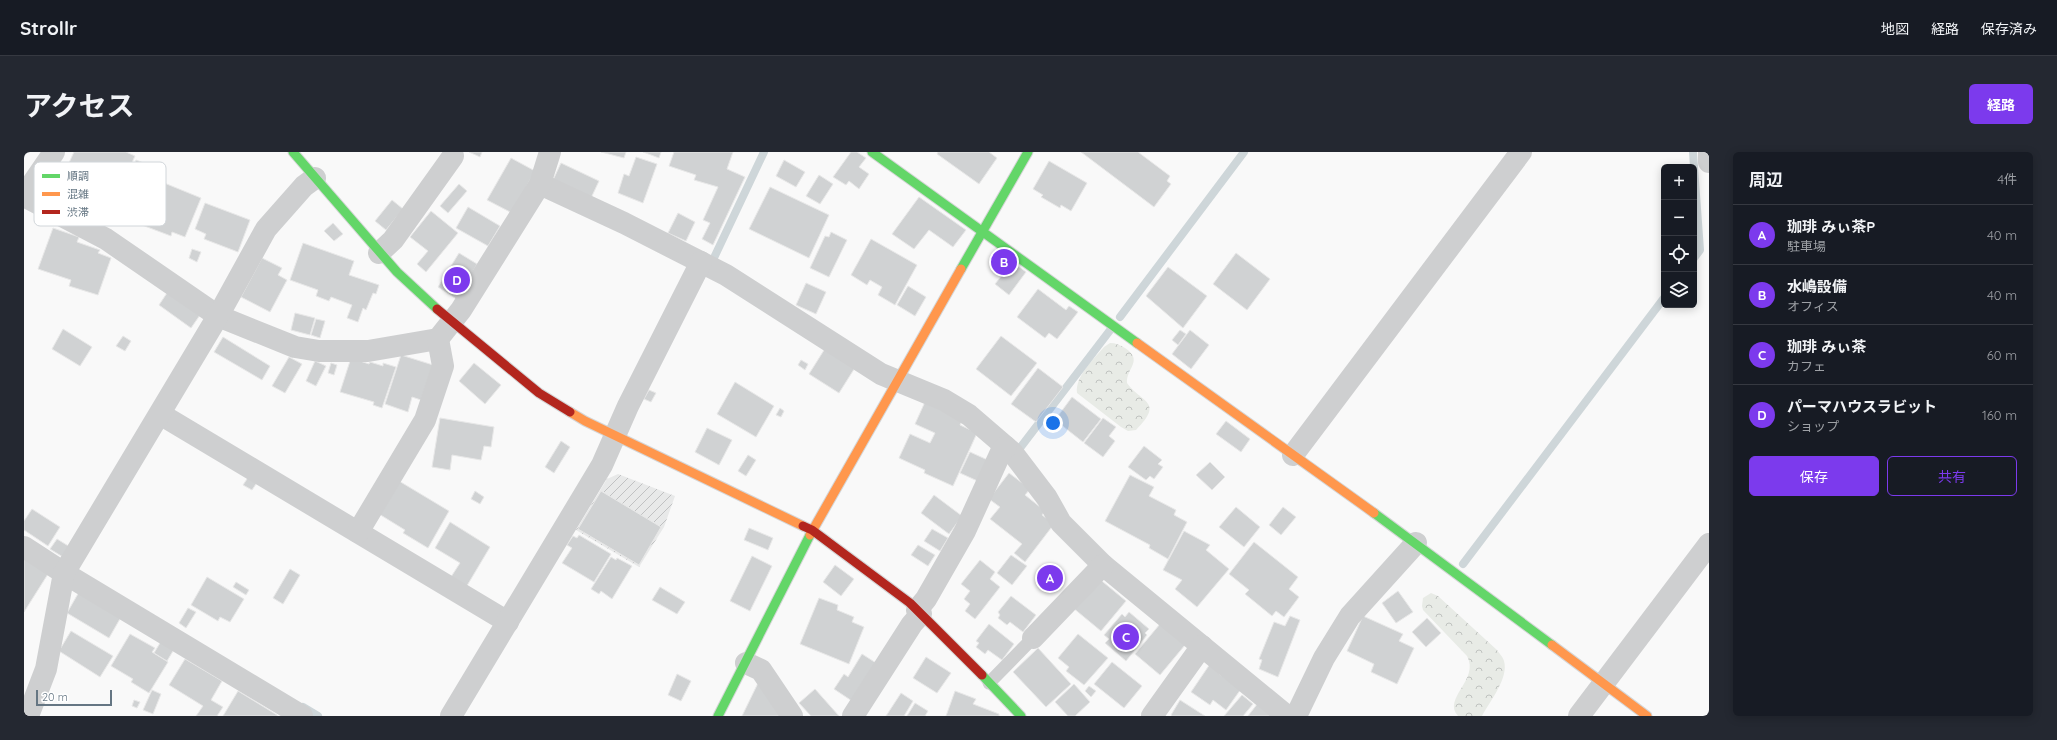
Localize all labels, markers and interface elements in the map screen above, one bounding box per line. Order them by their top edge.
text: Strollr [20,16,77,40]
text: 地図 [1881,20,1909,38]
text: 経路 [1931,20,1959,38]
text: 保存済み [1981,20,2037,38]
button: 経路 [1969,84,2033,124]
text: アクセス [24,88,135,123]
legend [34,162,166,226]
map controls [1661,164,1697,308]
button: + [1661,164,1697,200]
text: 順調 [67,169,89,183]
text: 周辺 [1749,169,1783,190]
text: 4件 [1997,171,2017,187]
text: 混雑 [67,187,89,201]
button: − [1661,200,1697,236]
text: 渋滞 [67,205,89,219]
text: 珈琲 みぃ茶P [1787,217,1875,236]
text: A [1758,227,1766,243]
text: 40 m [1987,227,2017,243]
button: locate [1661,236,1697,272]
text: 駐車場 [1787,238,1826,254]
pin: B [991,247,1017,277]
pin: D [444,265,470,295]
button: layers [1661,272,1697,308]
text: 水嶋設備 [1787,277,1847,296]
text: B [1758,287,1766,303]
text: 40 m [1987,287,2017,303]
text: オフィス [1787,298,1839,314]
text: 珈琲 みぃ茶 [1787,337,1866,356]
text: C [1758,347,1766,363]
text: 60 m [1987,347,2017,363]
text: カフェ [1787,358,1826,374]
text: パーマハウスラビット [1787,397,1937,416]
text: D [1757,407,1767,423]
text: 160 m [1982,407,2017,423]
your location [1043,413,1063,433]
text: ショップ [1787,418,1839,434]
button: 保存 [1749,456,1879,496]
button: 共有 [1887,456,2017,496]
pin: A [1037,563,1063,593]
pin: C [1113,622,1139,652]
scale bar [36,688,112,707]
text: 20 m [42,690,68,704]

